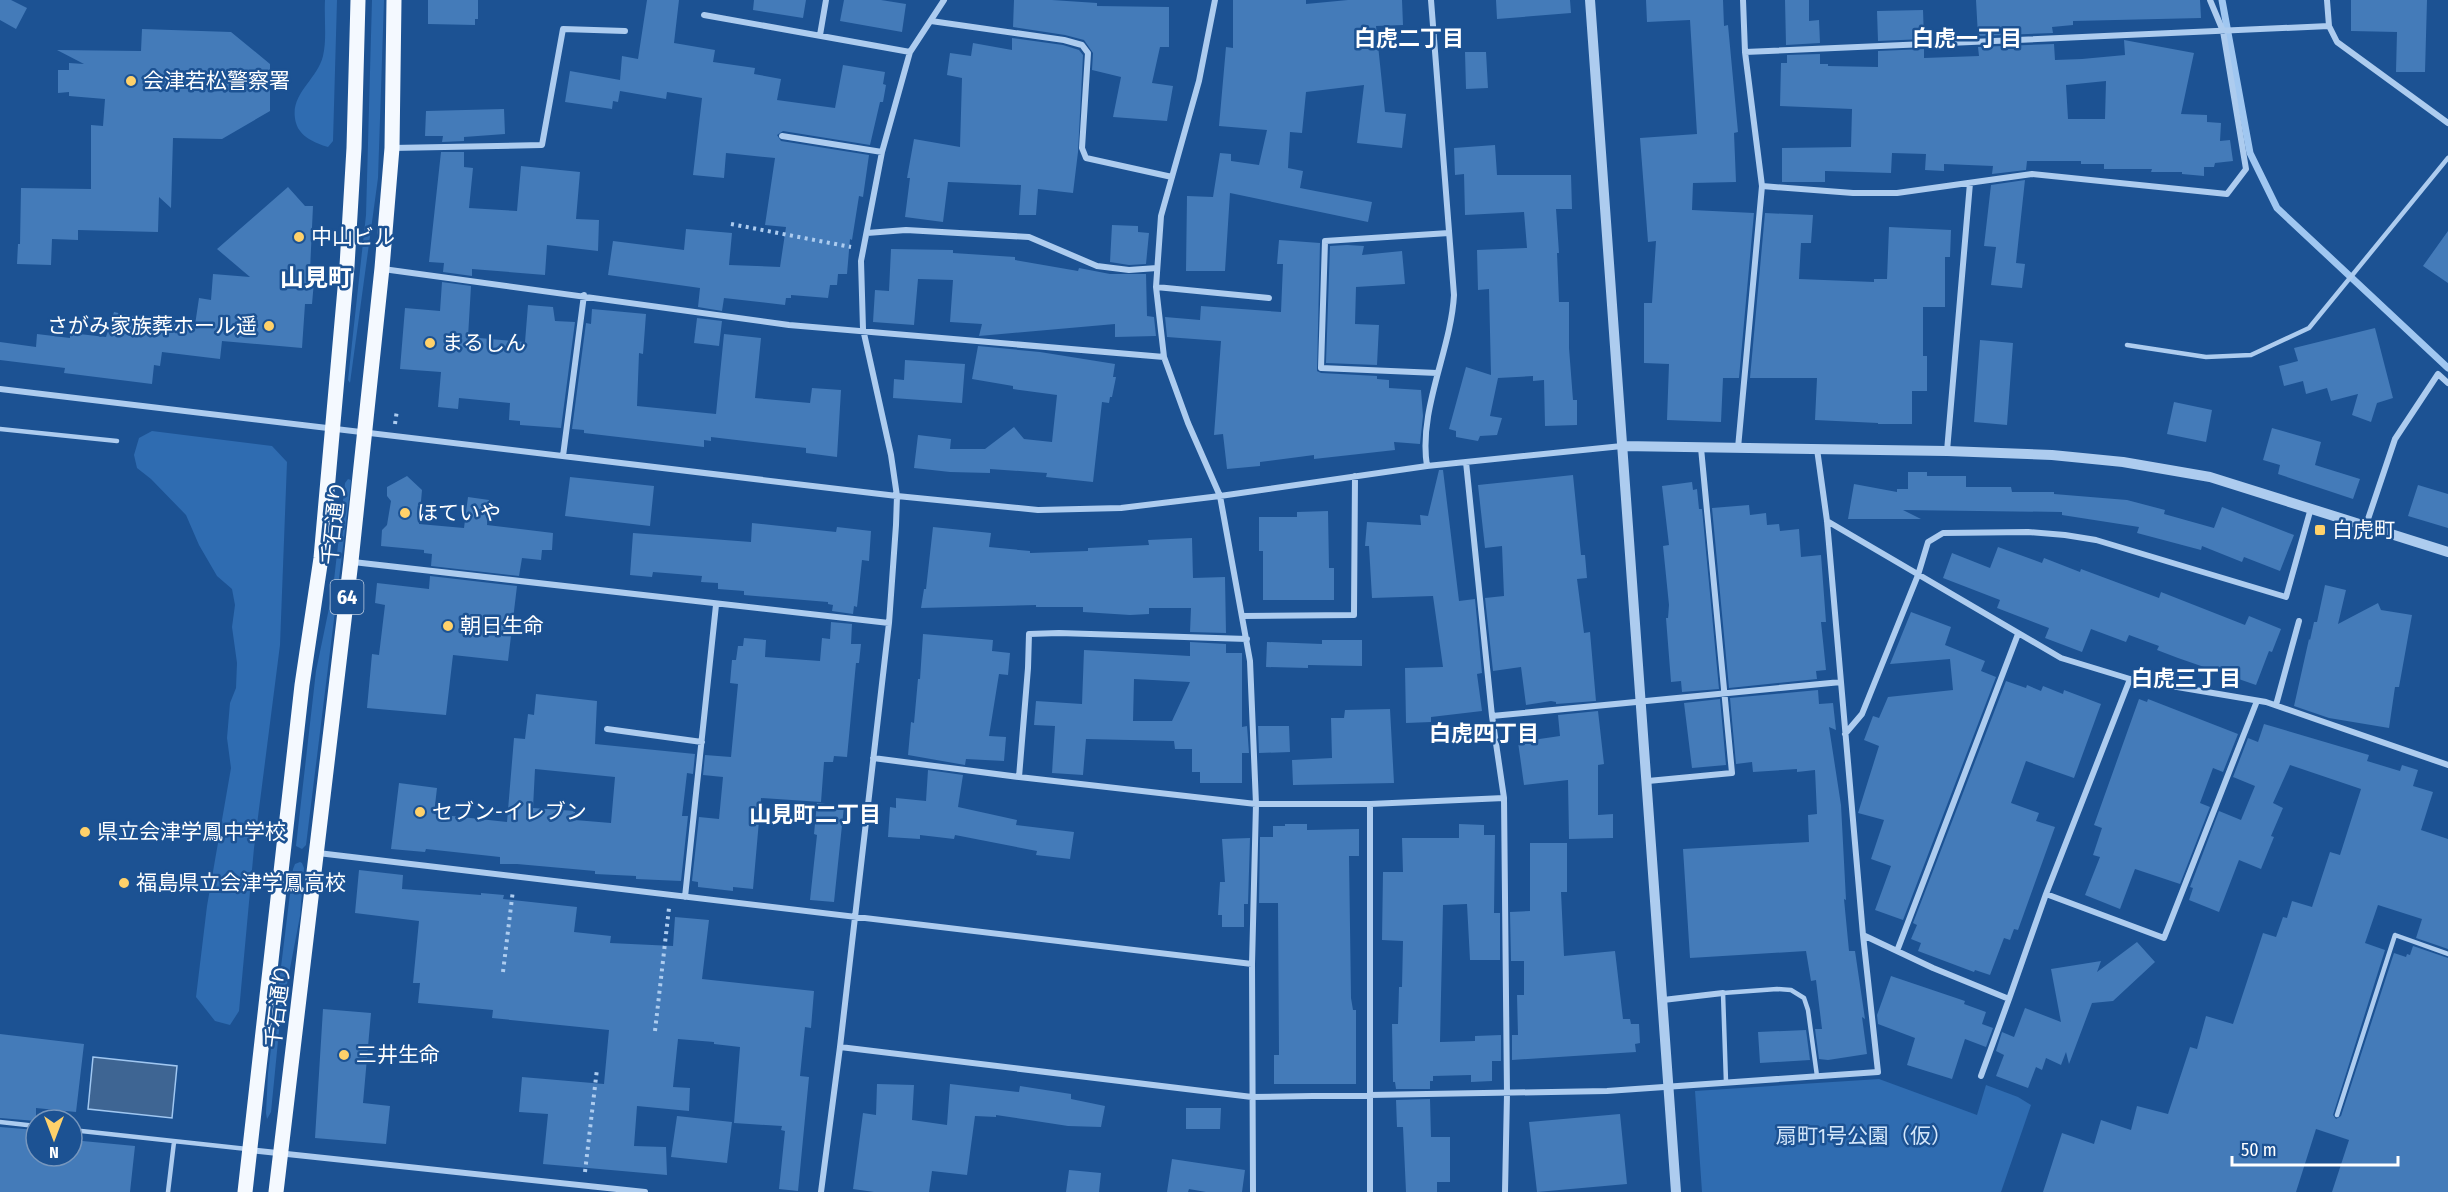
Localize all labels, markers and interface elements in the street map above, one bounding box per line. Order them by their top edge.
district label: 白虎二丁目 [1354,25,1464,52]
district label: 白虎一丁目 [1912,25,2022,52]
place label: 会津若松警察署 [143,68,290,94]
marker: 会津若松警察署 [124,74,138,88]
place label: 中山ビル [311,224,395,250]
marker: 中山ビル [292,230,306,244]
district label: 山見町 [280,264,352,292]
place label: さがみ家族葬ホール遥 [47,313,257,339]
marker: さがみ家族葬ホール遥 [262,319,276,333]
place label: まるしん [442,330,526,356]
marker: まるしん [423,336,437,350]
street label: 千石通り [317,480,351,566]
place label: ほていや [417,500,501,526]
marker: ほていや [398,506,412,520]
place label: 白虎町 [2332,517,2395,543]
marker: 白虎町 [2313,523,2327,537]
road number: 64 [330,580,364,614]
place label: 朝日生命 [460,613,544,639]
marker: 朝日生命 [441,619,455,633]
district label: 白虎三丁目 [2131,665,2241,692]
district label: 白虎四丁目 [1429,720,1539,747]
place label: セブン-イレブン [432,799,587,825]
district label: 山見町二丁目 [749,801,881,828]
marker: セブン-イレブン [413,805,427,819]
place label: 県立会津学鳳中学校 [97,819,286,845]
marker: 県立会津学鳳中学校 [78,825,92,839]
place label: 福島県立会津学鳳高校 [136,870,346,896]
marker: 福島県立会津学鳳高校 [117,876,131,890]
street label: 千石通り [260,963,296,1049]
place label: 三井生命 [356,1042,440,1068]
marker: 三井生命 [337,1048,351,1062]
north arrow [24,1108,84,1168]
park label: 扇町1号公園（仮） [1776,1123,1952,1149]
scale bar [2232,1129,2398,1167]
text: 50 m [2241,1139,2277,1161]
text: N [49,1143,59,1162]

